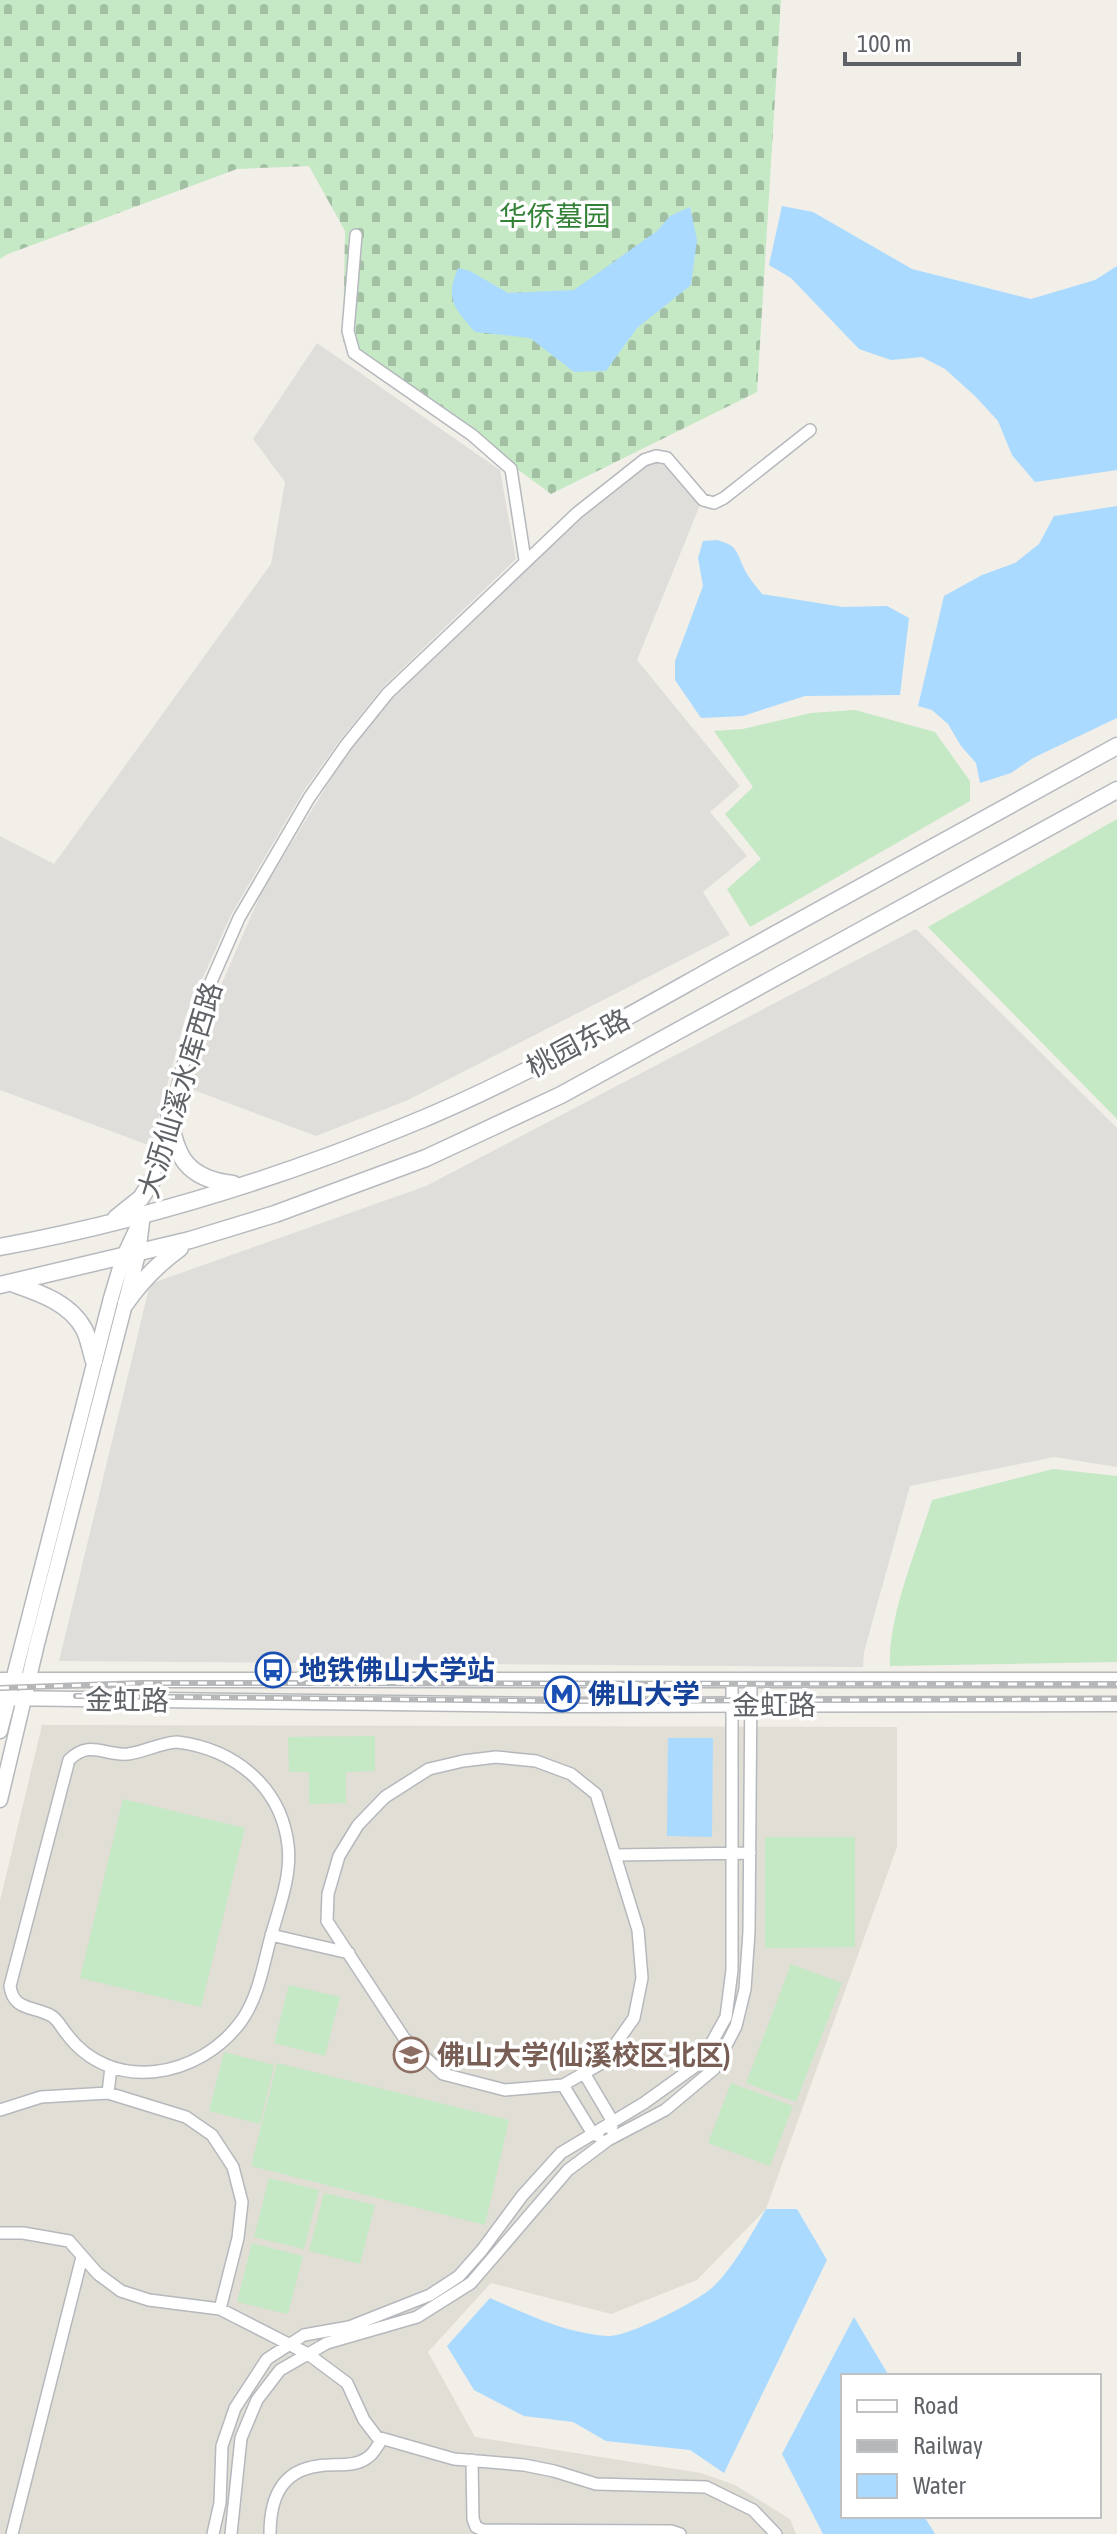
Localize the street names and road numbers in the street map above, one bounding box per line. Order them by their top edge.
street label: 大沥仙溪水库西路 [132,978,228,1202]
street label: 桃园东路 [521,1003,635,1083]
street label: 金虹路 [85,1683,169,1717]
street label: 金虹路 [732,1689,816,1721]

